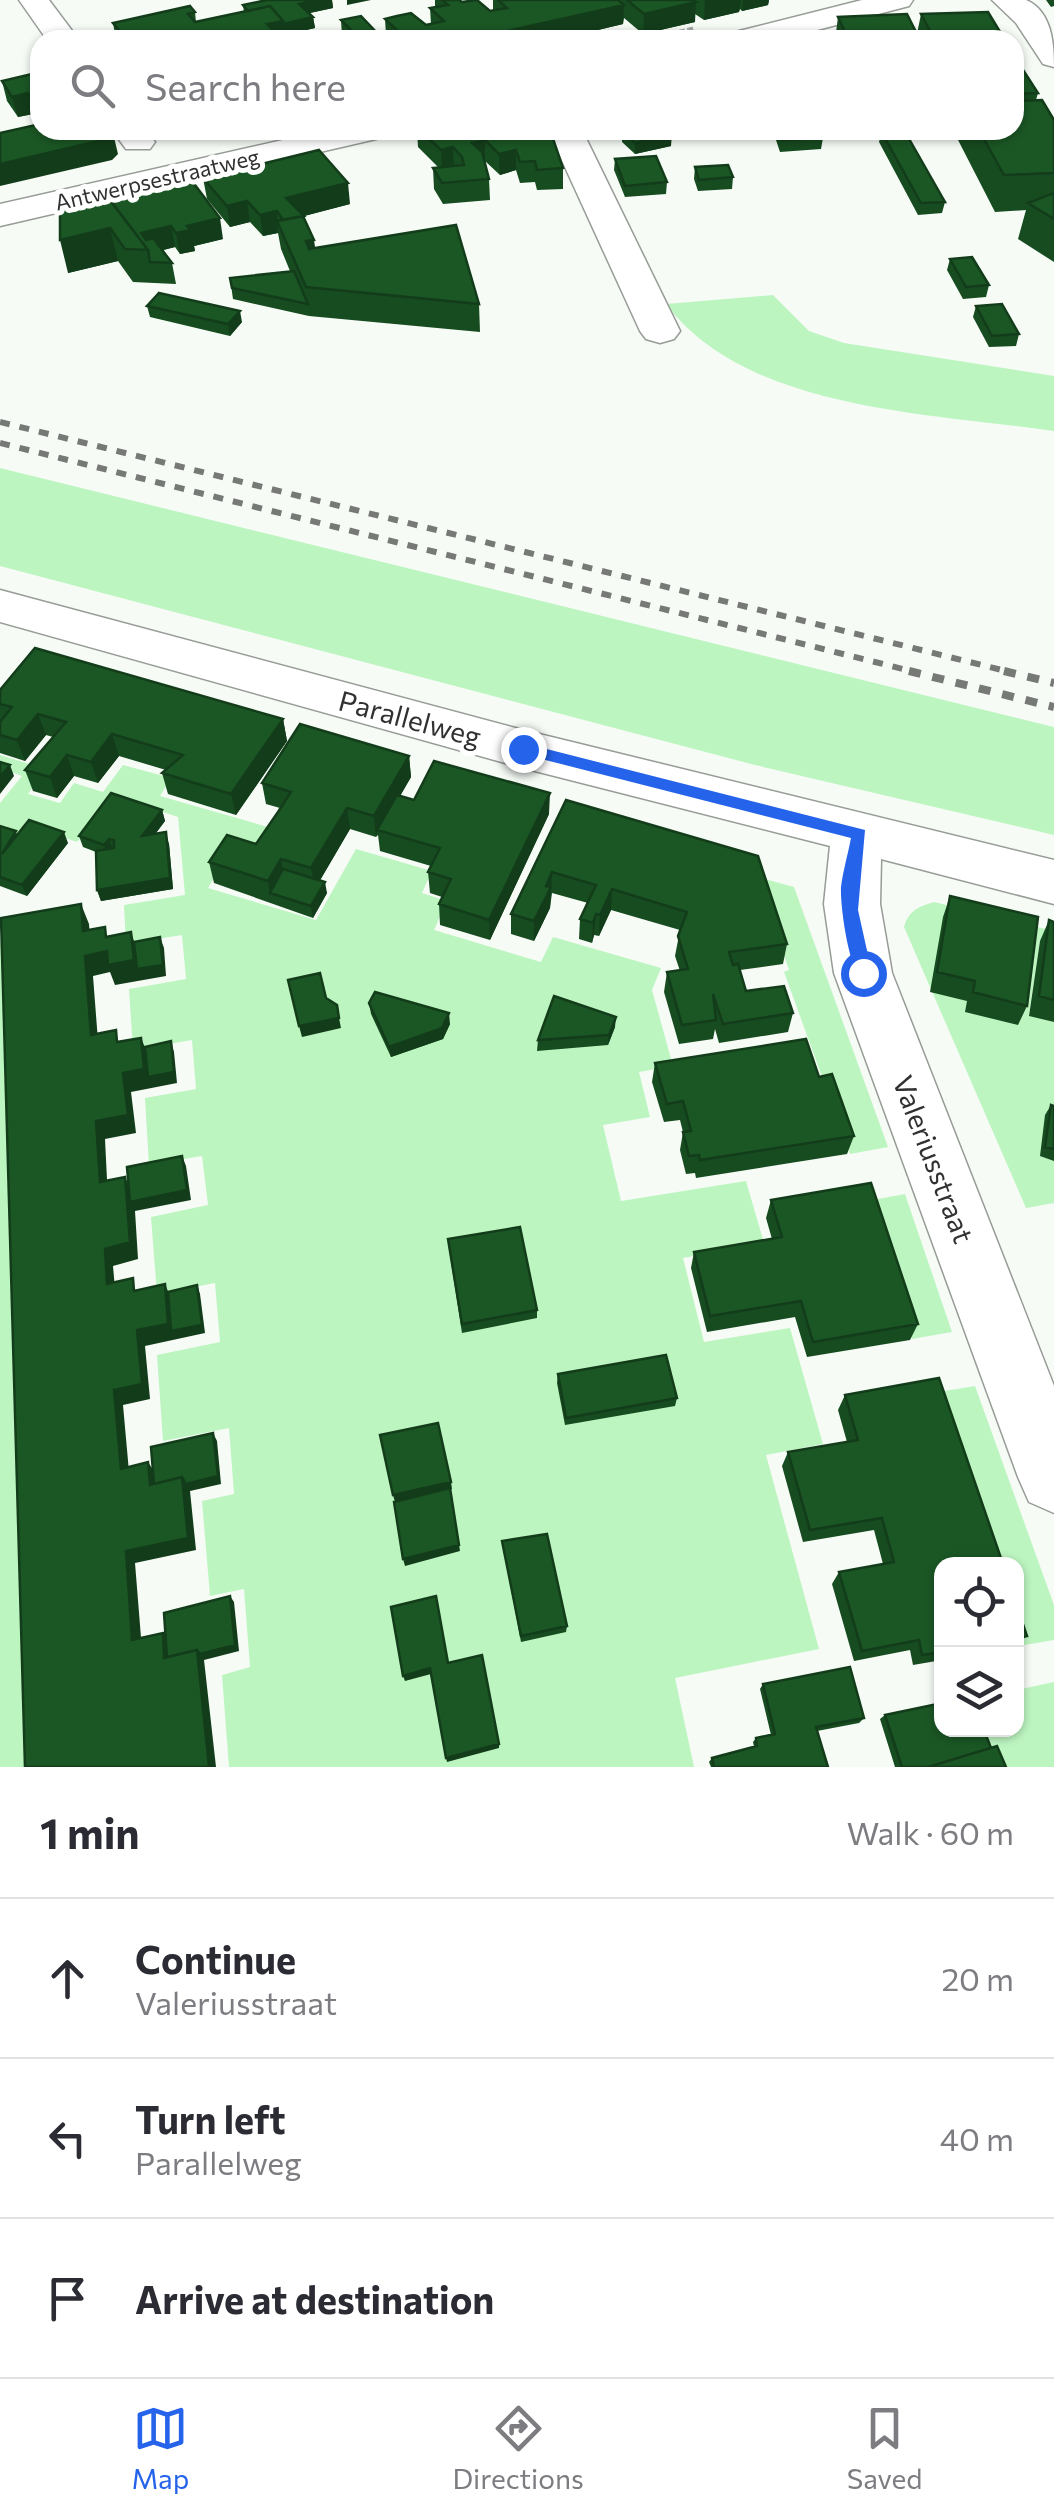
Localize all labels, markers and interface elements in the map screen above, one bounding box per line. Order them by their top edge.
search box [30,30,1024,140]
icon: search [65,58,120,113]
text: Search here [145,62,346,109]
street label: Antwerpsestraatweg [52,142,262,216]
street label: Parallelweg [335,683,485,753]
route end [501,727,547,773]
route start [841,951,887,997]
street label: Valeriusstraat [886,1070,982,1248]
map controls [934,1557,1024,1737]
button: locate [934,1557,1024,1647]
button: layers [934,1647,1024,1737]
text: 1 min [40,1806,140,1858]
text: Walk · 60 m [847,1812,1014,1852]
text: Continue [135,1935,296,1982]
icon: ahead [40,1951,95,2006]
text: 20 m [941,1958,1014,1998]
text: Valeriusstraat [135,1982,337,2022]
text: Turn left [135,2095,286,2142]
icon: left [40,2111,95,2166]
text: 40 m [940,2118,1014,2158]
text: Parallelweg [135,2142,302,2182]
icon: arrive [40,2271,95,2326]
text: Arrive at destination [135,2275,494,2322]
tab: Map [132,2401,189,2495]
tab: Directions [452,2401,584,2495]
tab: Saved [847,2401,922,2495]

